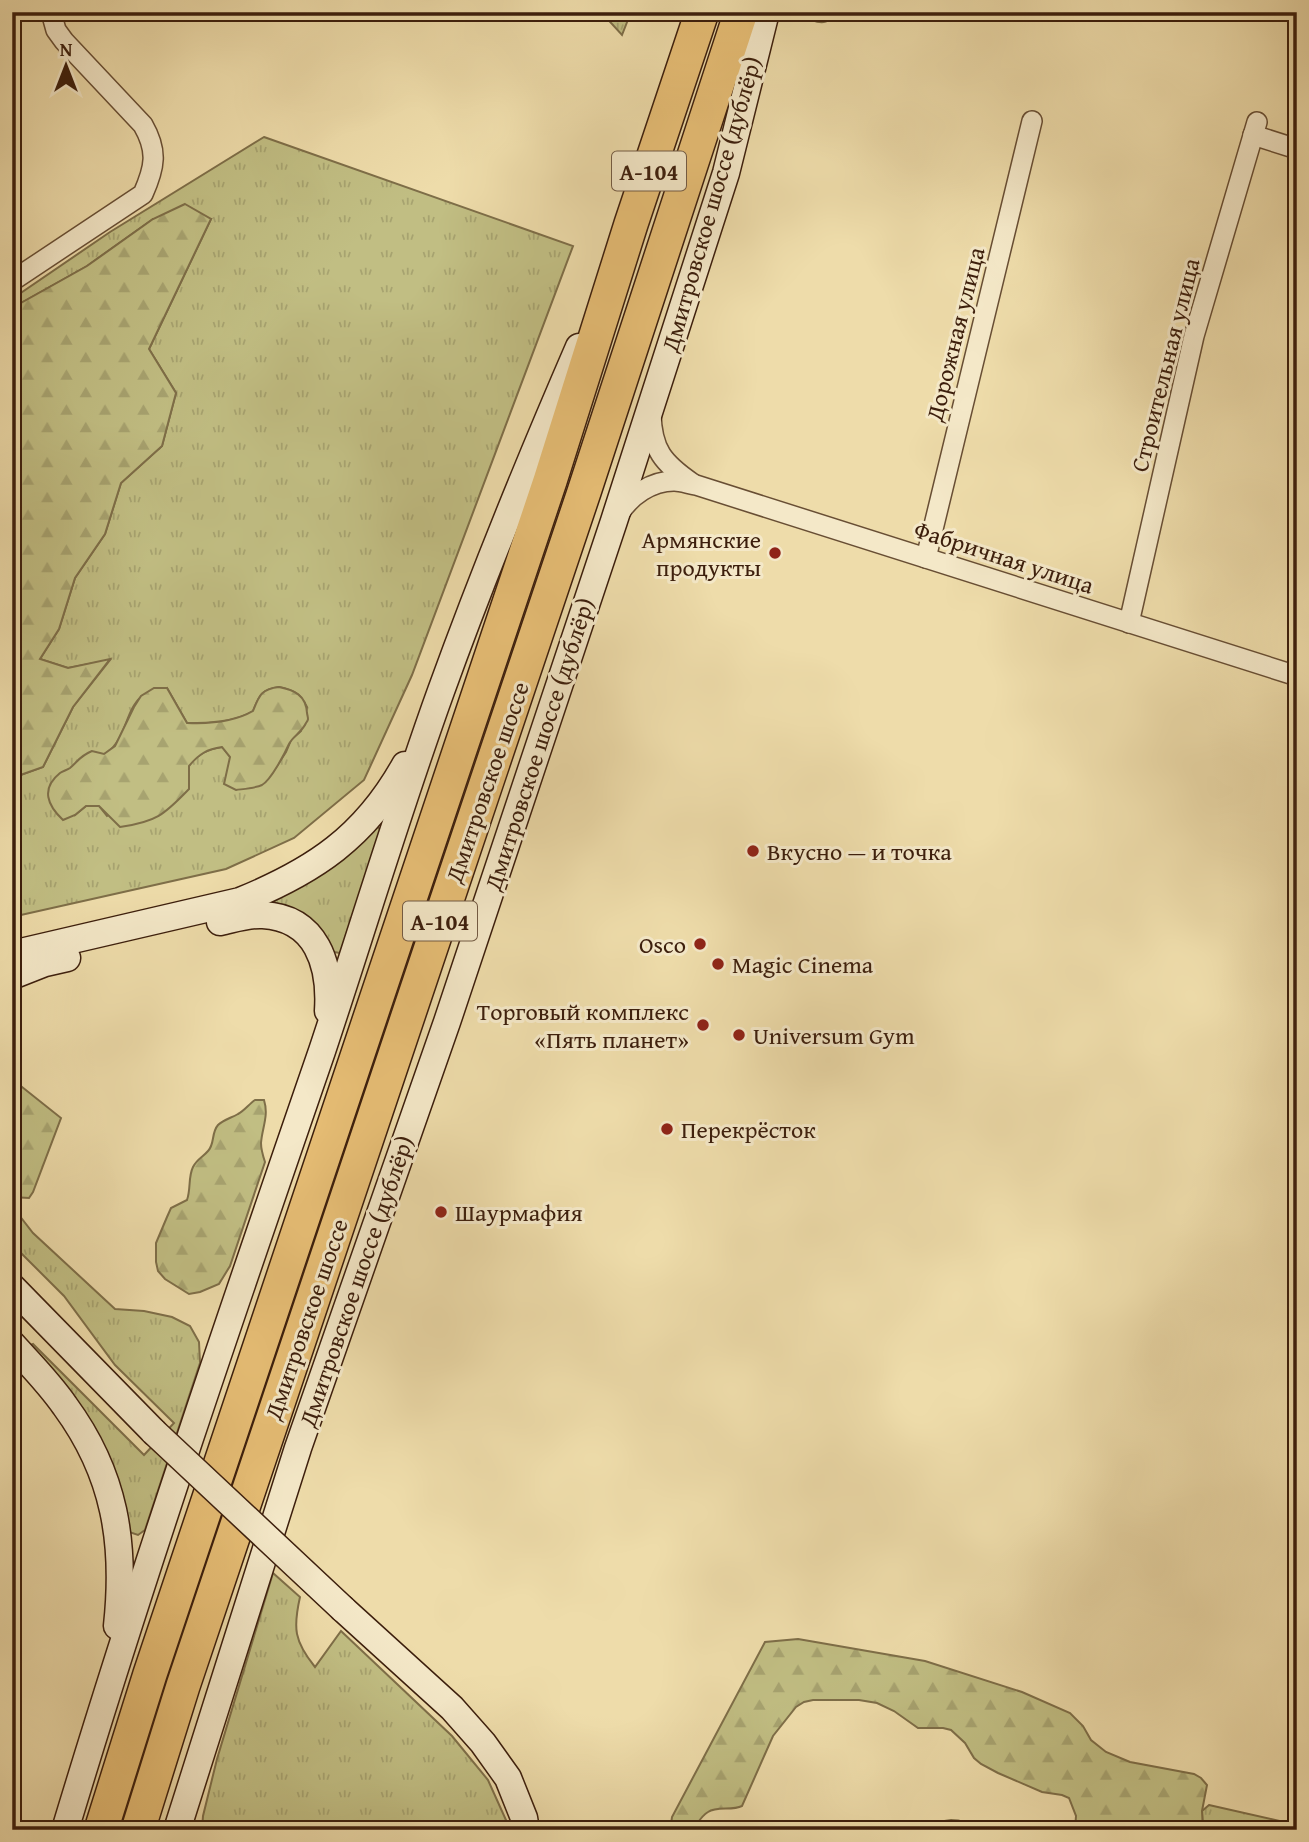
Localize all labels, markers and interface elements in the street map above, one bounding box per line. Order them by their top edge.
north arrow [32,32,102,102]
text: N [60,35,73,63]
street label: Дмитровское шоссе (дублёр) [652,52,770,357]
road number: А-104 [612,152,686,190]
street label: Дорожная улица [916,243,994,426]
street label: Строительная улица [1122,254,1209,476]
street label: Фабричная улица [910,511,1099,603]
place label: Армянские продукты [642,522,761,585]
marker: Армянские продукты [767,545,783,561]
street label: Дмитровское шоссе (дублёр) [478,594,600,894]
street label: Дмитровское шоссе [439,678,535,886]
place label: Вкусно — и точка [767,834,952,869]
marker: Вкусно — и точка [745,843,761,859]
road number: А-104 [403,902,477,940]
place label: Osco [639,927,686,962]
marker: Osco [692,936,708,952]
place label: Magic Cinema [732,947,874,982]
marker: Magic Cinema [710,956,726,972]
place label: Торговый комплекс «Пять планет» [477,994,689,1057]
marker: Торговый комплекс «Пять планет» [695,1017,711,1033]
place label: Universum Gym [753,1018,915,1053]
marker: Universum Gym [731,1027,747,1043]
place label: Перекрёсток [681,1112,816,1147]
marker: Перекрёсток [659,1121,675,1137]
street label: Дмитровское шоссе (дублёр) [293,1132,419,1430]
place label: Шаурмафия [455,1195,583,1230]
marker: Шаурмафия [433,1204,449,1220]
street label: Дмитровское шоссе [258,1215,354,1423]

